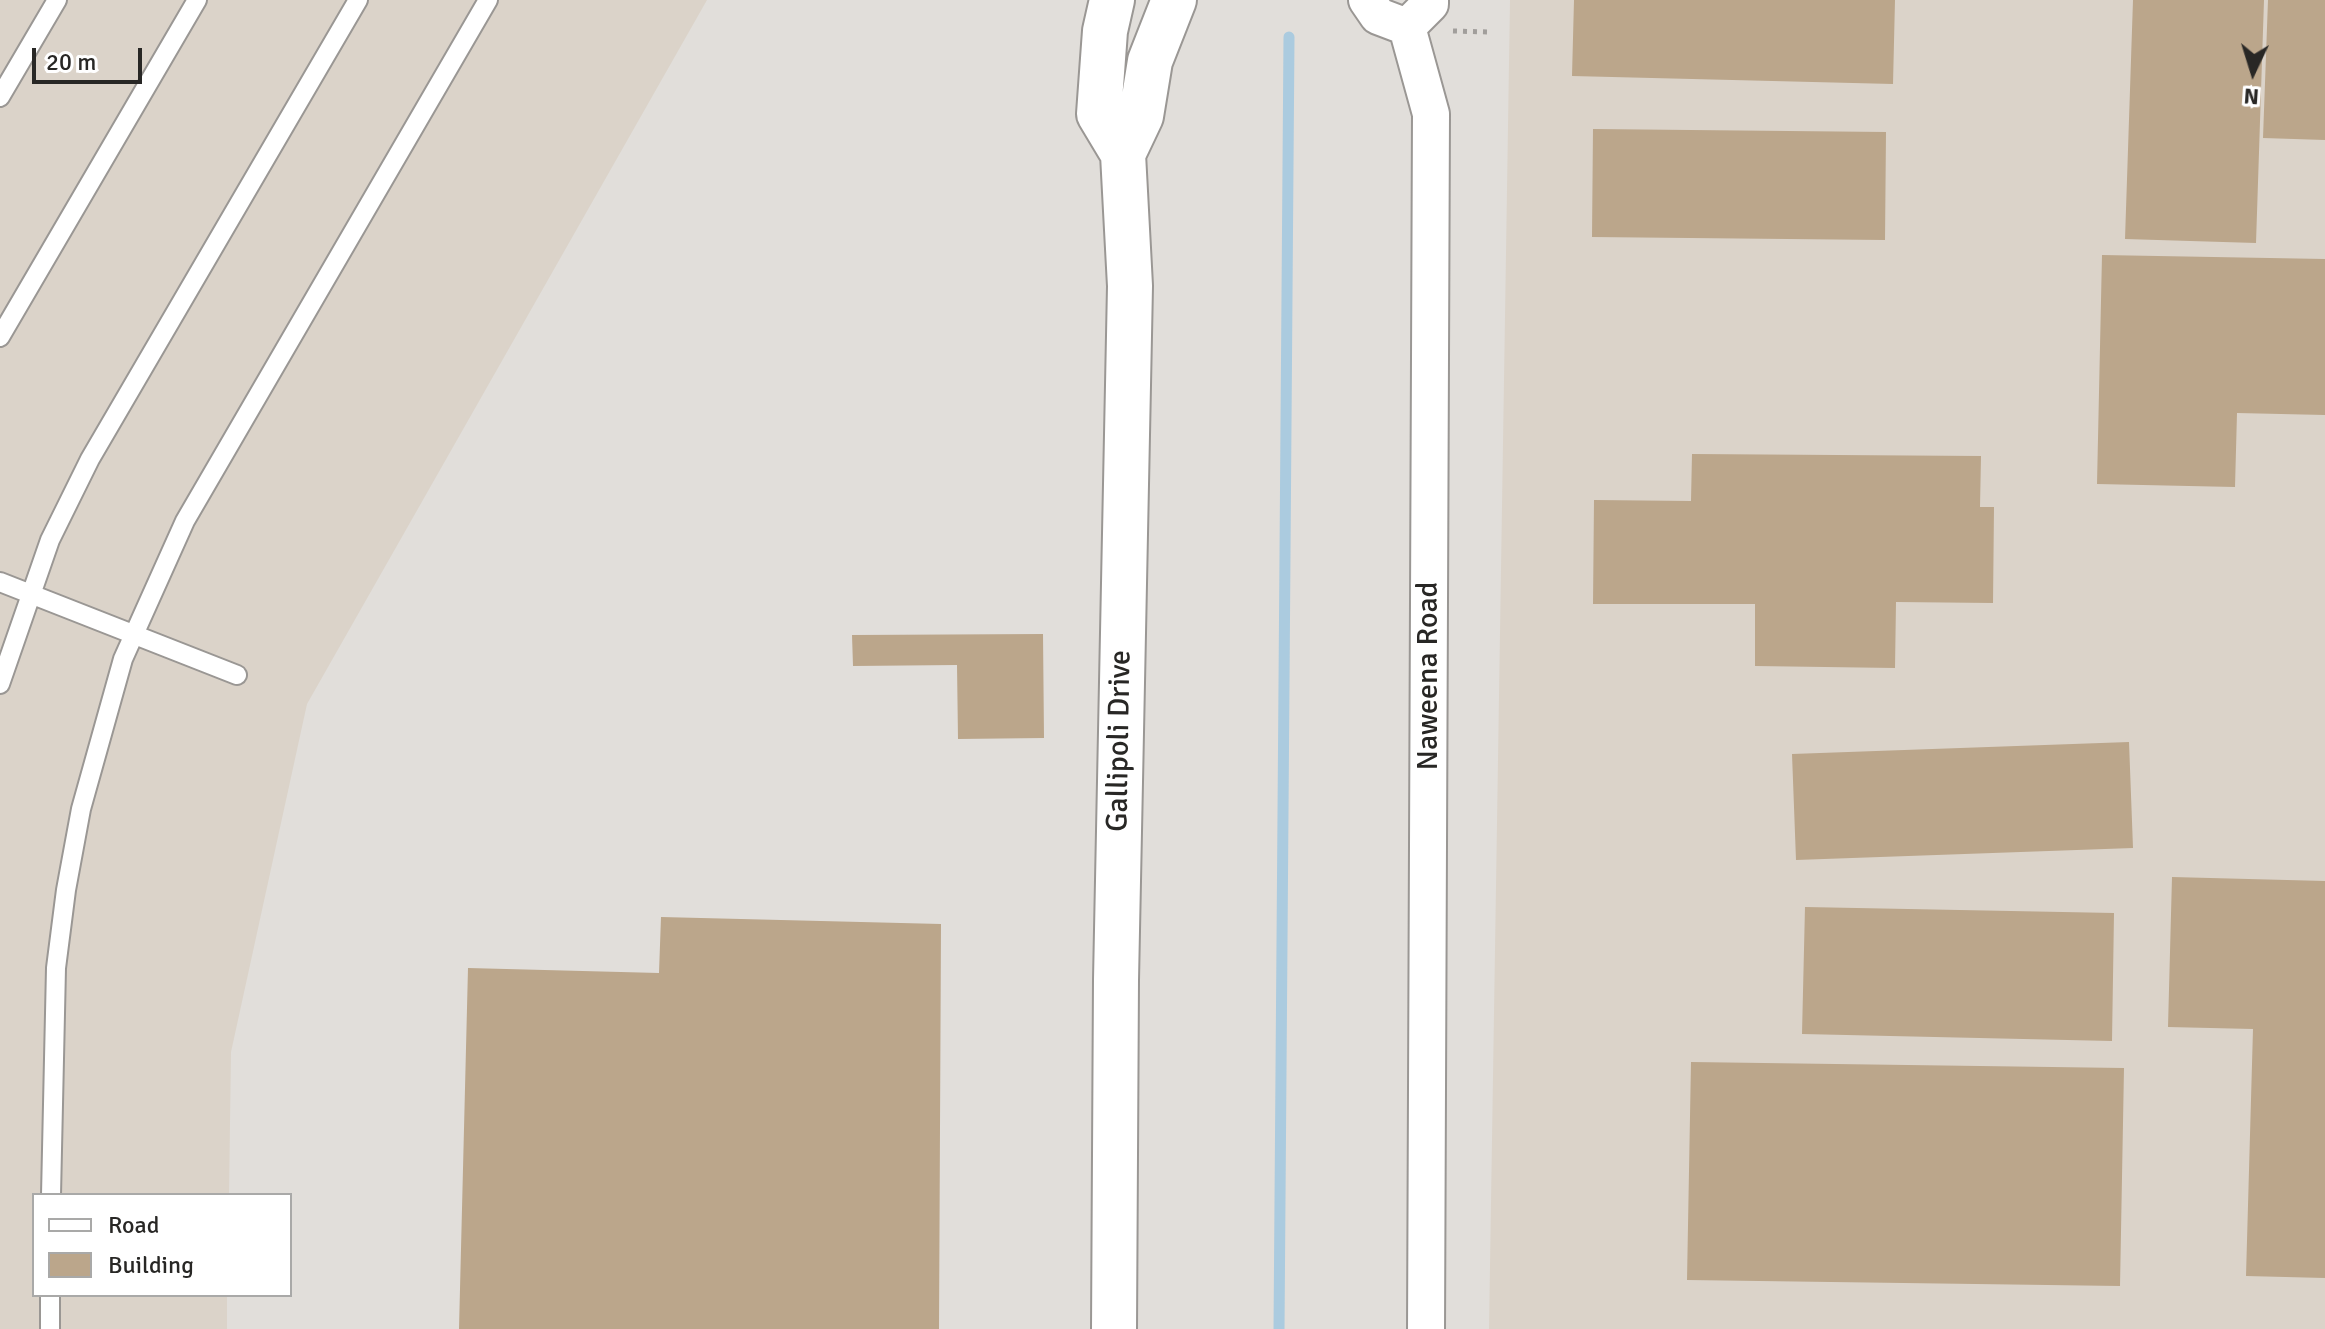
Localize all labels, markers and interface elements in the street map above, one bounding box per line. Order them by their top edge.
scale bar [36,32,146,82]
north arrow [2213,32,2293,112]
text: 20 m [46,47,96,77]
text: N [2243,82,2260,110]
street label: Naweena Road [1411,582,1447,770]
street label: Gallipoli Drive [1100,650,1140,832]
legend [32,1193,292,1297]
text: Road [108,1210,159,1240]
text: Building [108,1250,194,1280]

